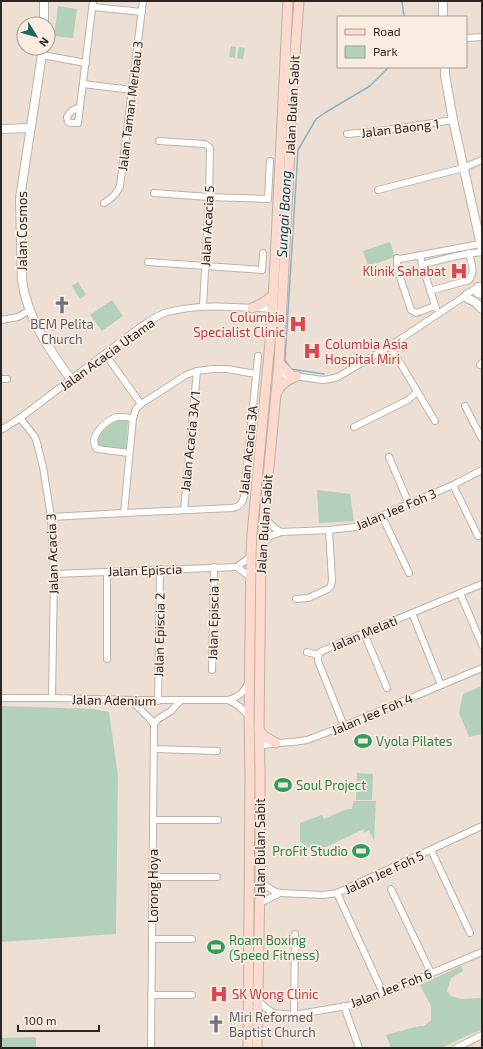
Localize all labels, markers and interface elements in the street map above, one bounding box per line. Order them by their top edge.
north arrow [16,16,56,56]
legend [337,16,467,68]
text: Road [373,24,401,38]
text: N [37,35,52,49]
street label: Jalan Taman Merbau 3 [114,40,146,172]
text: Park [373,44,398,58]
street label: Jalan Bulan Sabit [281,55,303,155]
street label: Jalan Baong 1 [360,115,440,141]
water label: Sungai Baong [273,170,294,258]
street label: Jalan Acacia 5 [197,185,217,267]
street label: Jalan Cosmos [14,191,30,271]
hospital icon: Klinik Sahabat [449,261,469,281]
place label: Klinik Sahabat [362,263,446,279]
church icon: BEM Pelita Church [52,295,72,315]
place label: Columbia Specialist Clinic [193,309,285,340]
street label: Jalan Acacia Utama [57,314,157,394]
hospital icon: Columbia Specialist Clinic [288,314,308,334]
place label: BEM Pelita Church [30,316,94,347]
place label: Columbia Asia Hospital Miri [325,336,408,367]
hospital icon: Columbia Asia Hospital Miri [302,341,322,361]
street label: Jalan Acacia 3A/1 [177,390,203,492]
street label: Jalan Acacia 3A [235,405,261,495]
street label: Jalan Bulan Sabit [253,474,275,574]
street label: Jalan Jee Foh 3 [353,485,439,533]
street label: Jalan Acacia 3 [43,513,61,595]
street label: Jalan Episcia [108,561,182,579]
street label: Jalan Episcia 1 [204,578,222,660]
street label: Jalan Episcia 2 [150,593,168,677]
street label: Jalan Melati [328,612,400,654]
street label: Jalan Jee Foh 4 [329,690,415,738]
street label: Jalan Adenium [71,691,157,709]
sports icon: Vyola Pilates [353,731,373,751]
place label: Vyola Pilates [376,733,452,749]
sports icon: Soul Project [273,775,293,795]
place label: Soul Project [296,777,366,793]
street label: Jalan Bulan Sabit [252,798,268,898]
sports icon: ProFit Studio [351,841,371,861]
place label: ProFit Studio [272,843,348,859]
street label: Jalan Jee Foh 5 [342,847,426,897]
street label: Lorong Hoya [145,849,161,923]
place label: Roam Boxing (Speed Fitness) [229,932,319,963]
sports icon: Roam Boxing (Speed Fitness) [206,937,226,957]
street label: Jalan Jee Foh 6 [348,965,434,1011]
hospital icon: SK Wong Clinic [209,984,229,1004]
place label: SK Wong Clinic [232,986,318,1002]
scale bar [18,1007,99,1033]
place label: Miri Reformed Baptist Church [229,1009,316,1040]
text: 100 m [24,1013,56,1027]
church icon: Miri Reformed Baptist Church [206,1014,226,1034]

